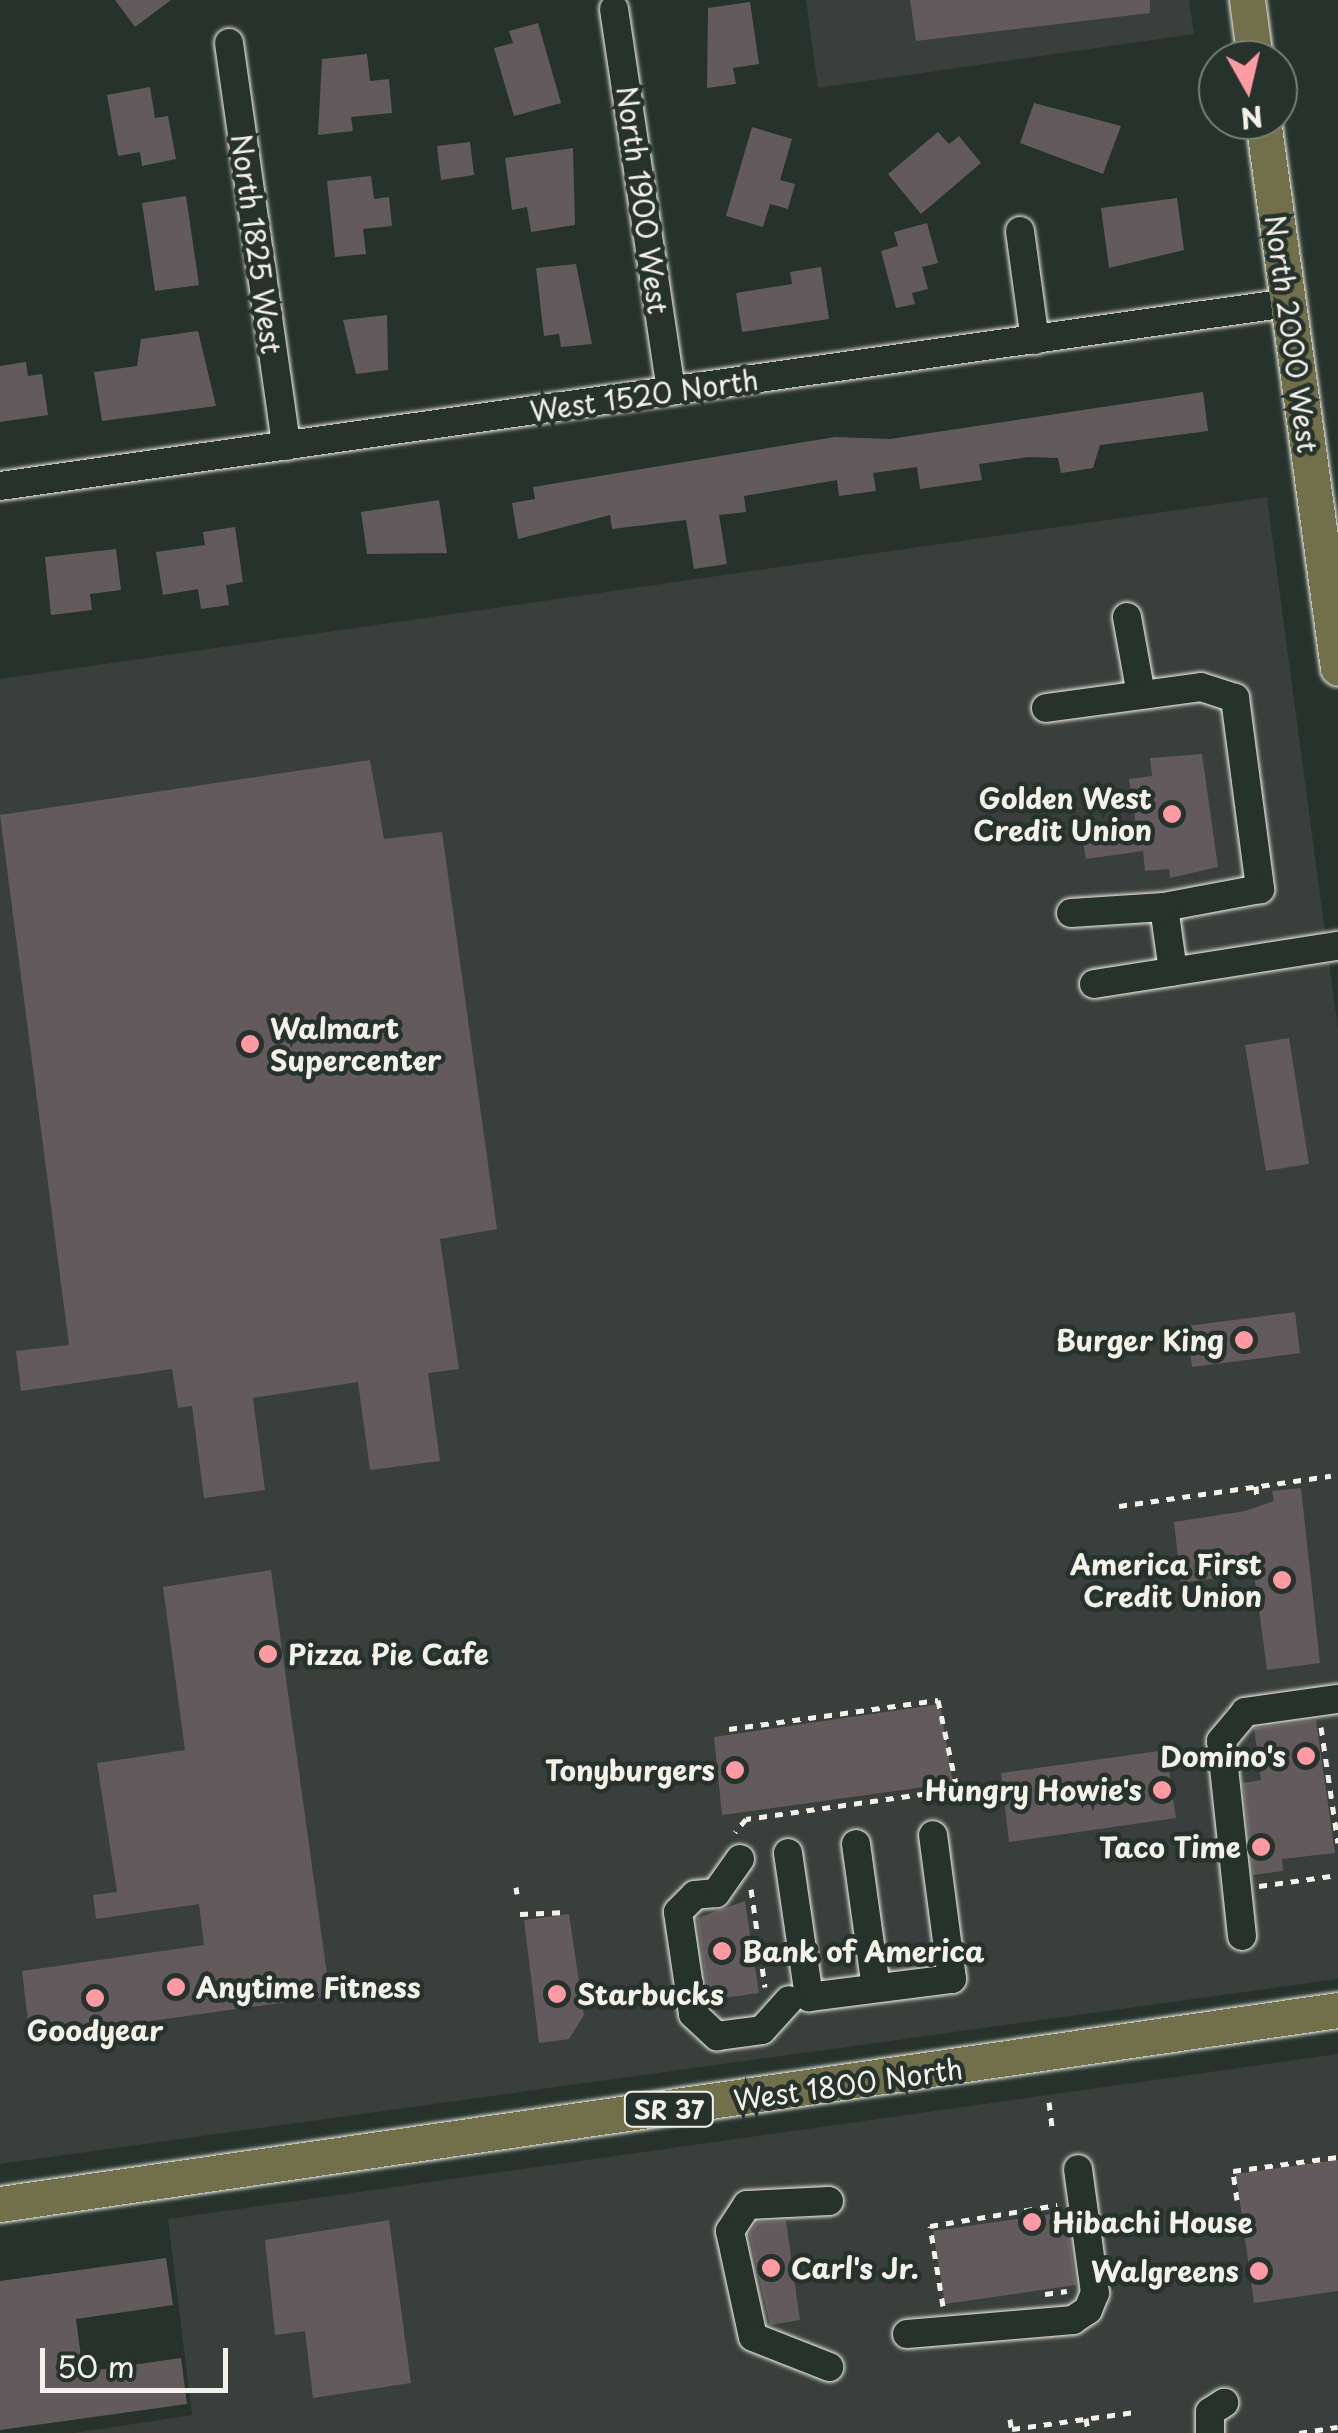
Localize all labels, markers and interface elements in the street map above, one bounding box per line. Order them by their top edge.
north arrow [1198,40,1298,140]
street label: North 1900 West [610,84,676,316]
text: N [1238,95,1266,141]
street label: North 1825 West [225,130,289,358]
street label: North 2000 West [1258,211,1326,457]
street label: West 1520 North [528,362,760,428]
place label: Golden West Credit Union [972,781,1152,847]
marker: Golden West Credit Union [1161,803,1183,825]
place label: Walmart Supercenter [270,1011,442,1077]
marker: Walmart Supercenter [239,1033,261,1055]
place label: Burger King [1055,1323,1224,1357]
marker: Burger King [1233,1329,1255,1351]
place label: America First Credit Union [1068,1547,1262,1613]
marker: America First Credit Union [1271,1569,1293,1591]
place label: Pizza Pie Cafe [288,1637,490,1671]
marker: Pizza Pie Cafe [257,1643,279,1665]
place label: Domino's [1160,1739,1286,1773]
marker: Domino's [1295,1745,1317,1767]
place label: Tonyburgers [545,1753,715,1787]
marker: Tonyburgers [724,1759,746,1781]
place label: Hungry Howie's [925,1773,1142,1807]
marker: Hungry Howie's [1151,1779,1173,1801]
place label: Taco Time [1099,1830,1241,1864]
marker: Taco Time [1250,1836,1272,1858]
place label: Bank of America [742,1934,984,1968]
marker: Bank of America [711,1940,733,1962]
place label: Anytime Fitness [196,1970,422,2004]
marker: Anytime Fitness [165,1976,187,1998]
place label: Starbucks [577,1977,724,2011]
marker: Starbucks [546,1983,568,2005]
marker: Goodyear [84,1987,106,2009]
place label: Goodyear [27,2013,163,2047]
street label: West 1800 North [731,2051,965,2117]
road number: SR 37 [622,2089,716,2129]
place label: Hibachi House [1052,2205,1255,2239]
marker: Hibachi House [1021,2211,1043,2233]
place label: Carl's Jr. [791,2251,919,2285]
place label: Walgreens [1091,2254,1239,2288]
marker: Carl's Jr. [760,2257,782,2279]
marker: Walgreens [1248,2260,1270,2282]
scale bar [45,2328,232,2390]
text: 50 m [57,2343,135,2388]

